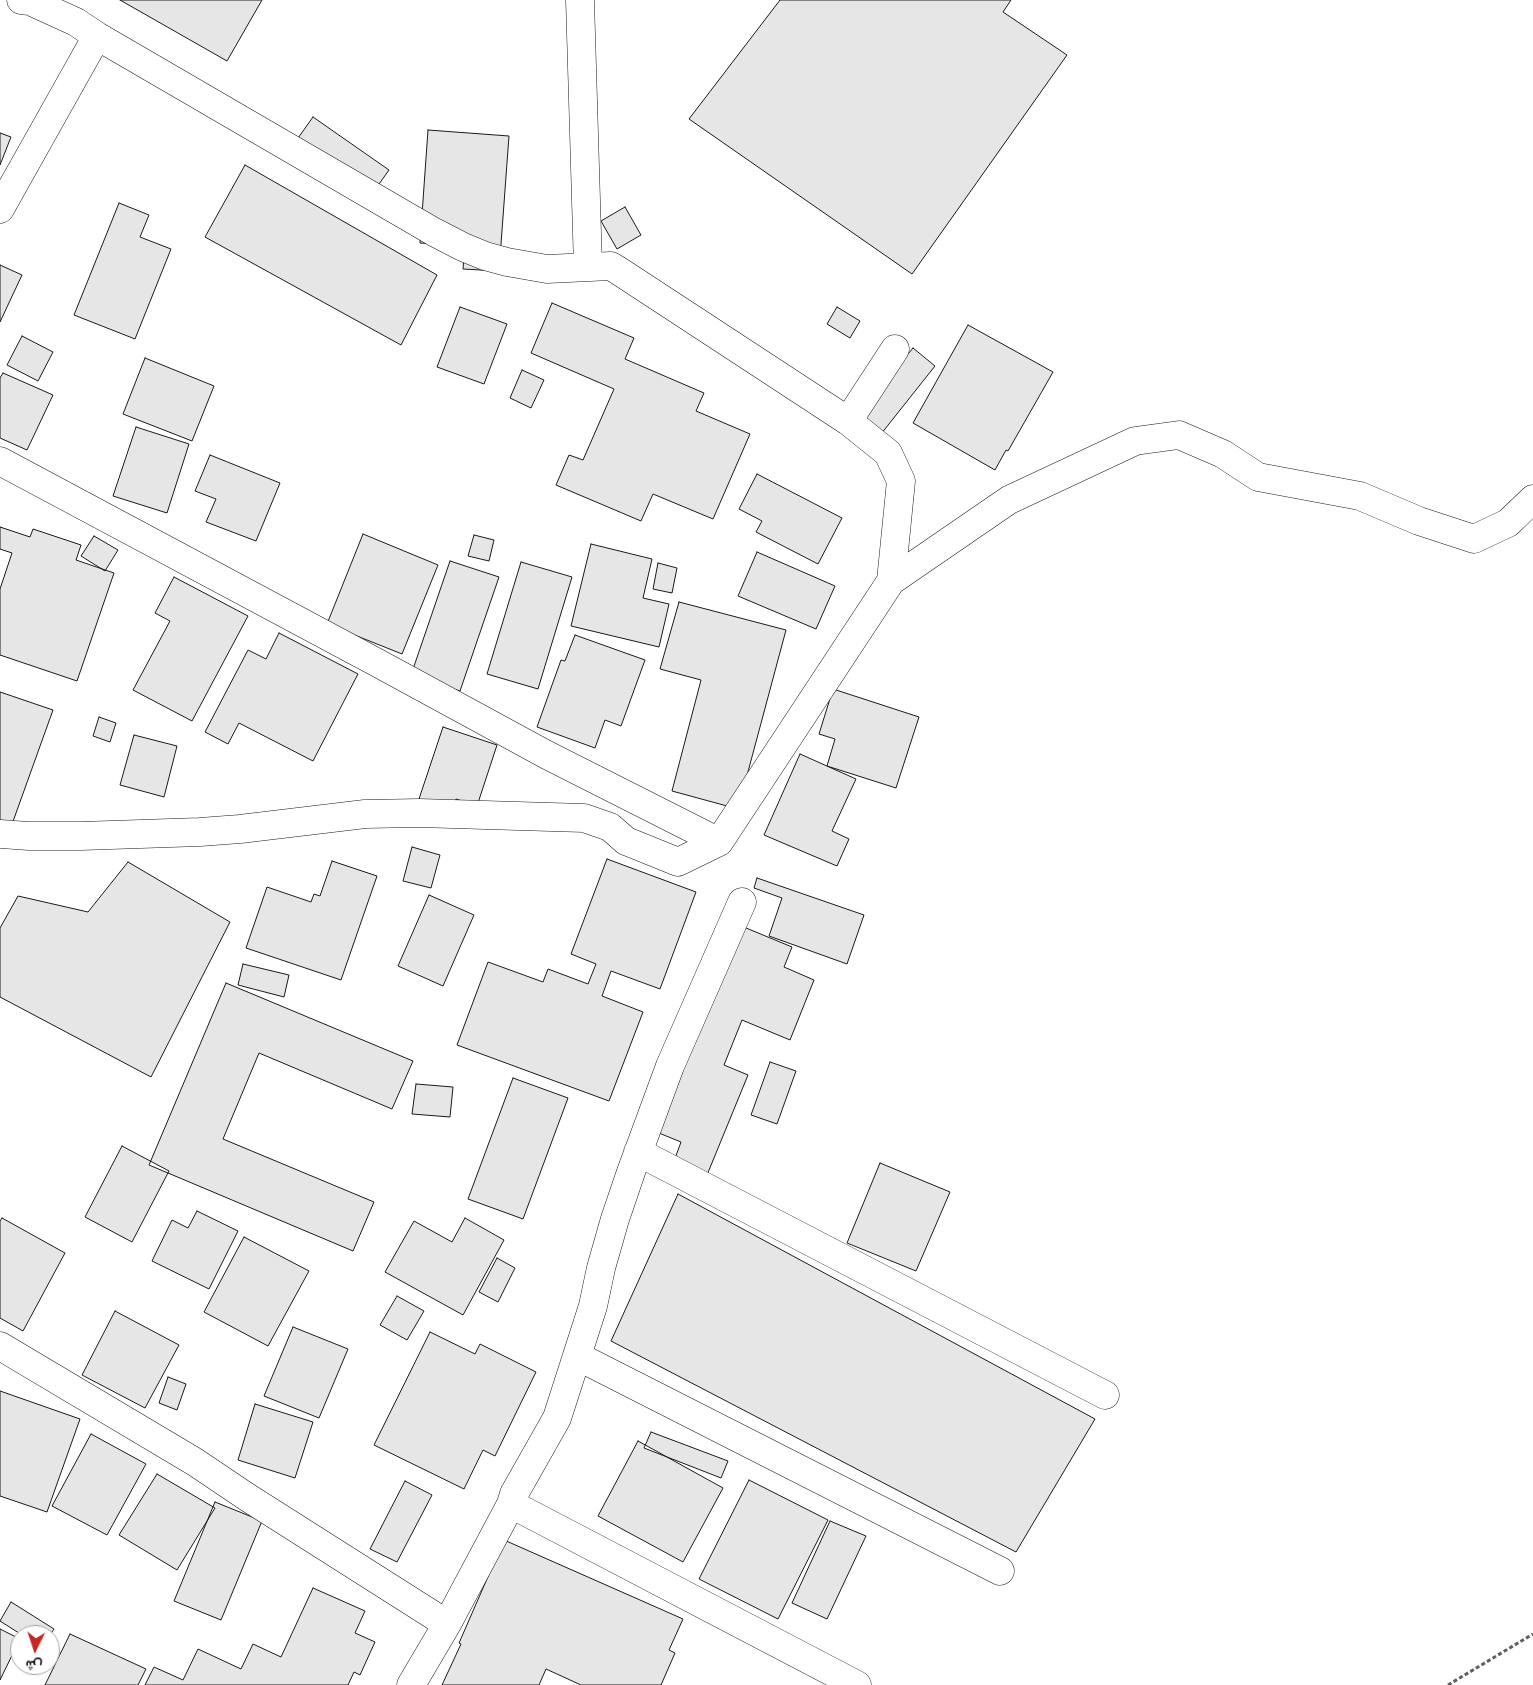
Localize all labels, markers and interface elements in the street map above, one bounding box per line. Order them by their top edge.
north arrow [10,1625,60,1675]
text: ش [25,1655,43,1674]

